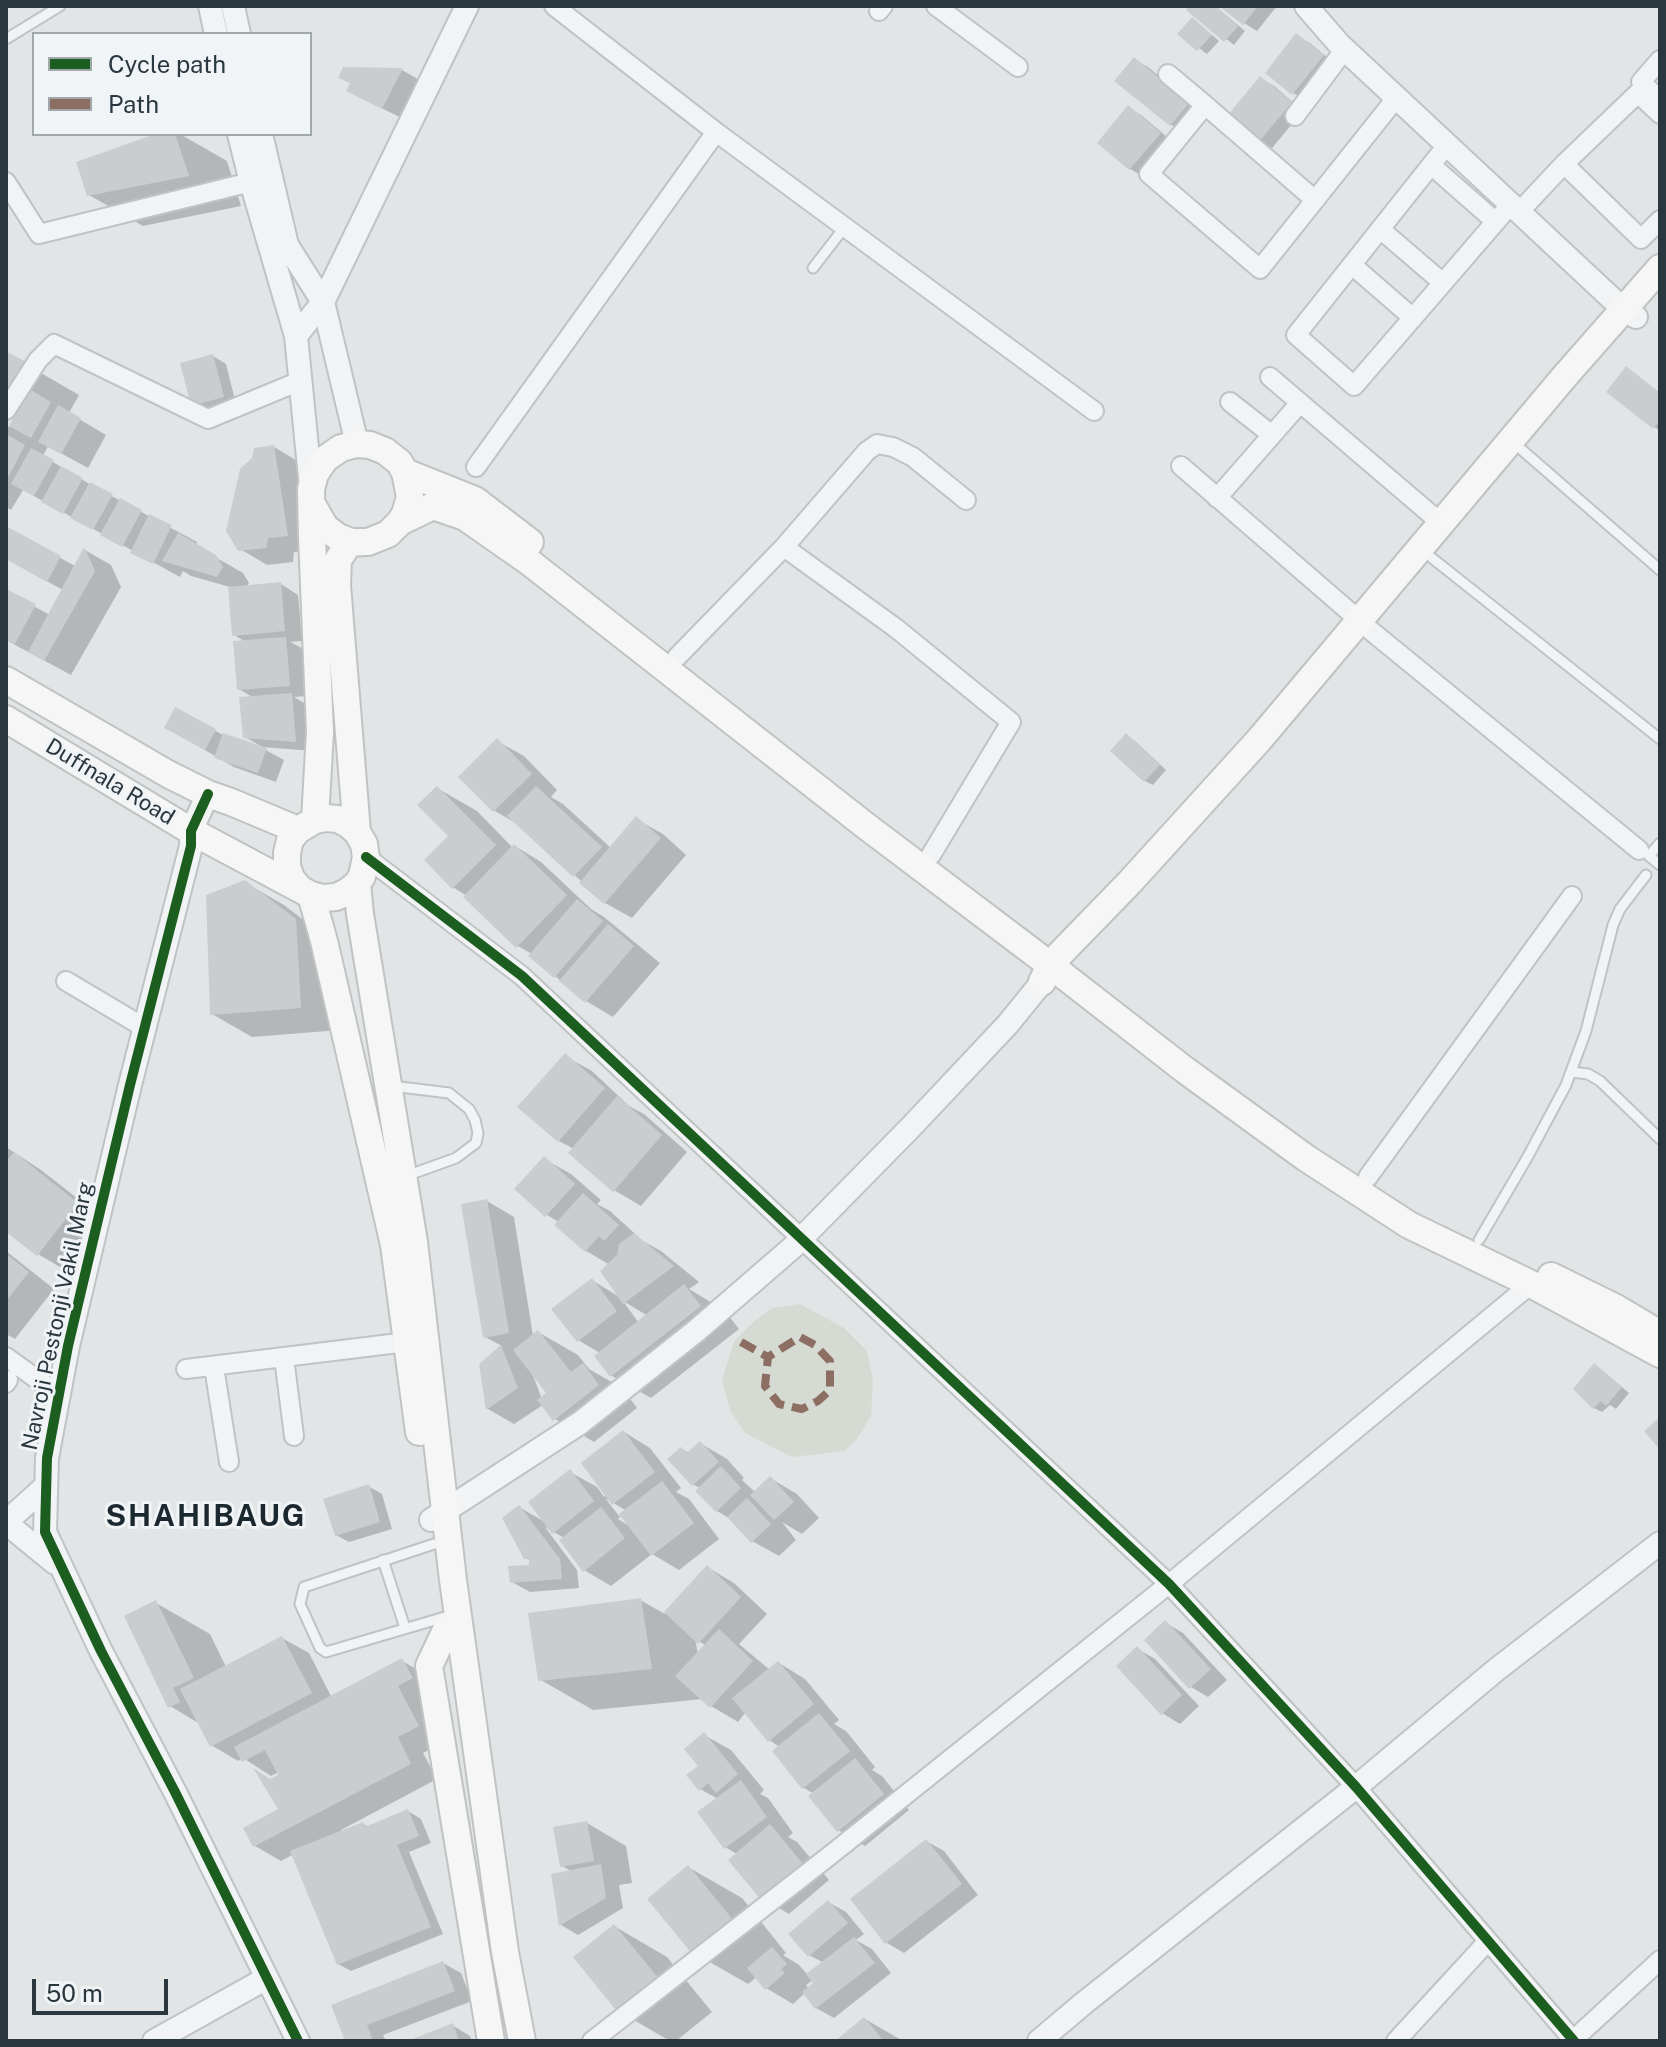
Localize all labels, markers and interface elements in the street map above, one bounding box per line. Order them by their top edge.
legend [32,32,312,136]
text: Cycle path [108,50,226,78]
text: Path [108,90,159,118]
street label: Duffnala Road [41,733,179,831]
street label: Navroji Pestonji Vakil Marg [17,1179,99,1453]
district label: SHAHIBAUG [105,1499,307,1535]
scale bar [36,1963,172,2013]
text: 50 m [46,1979,103,2007]

